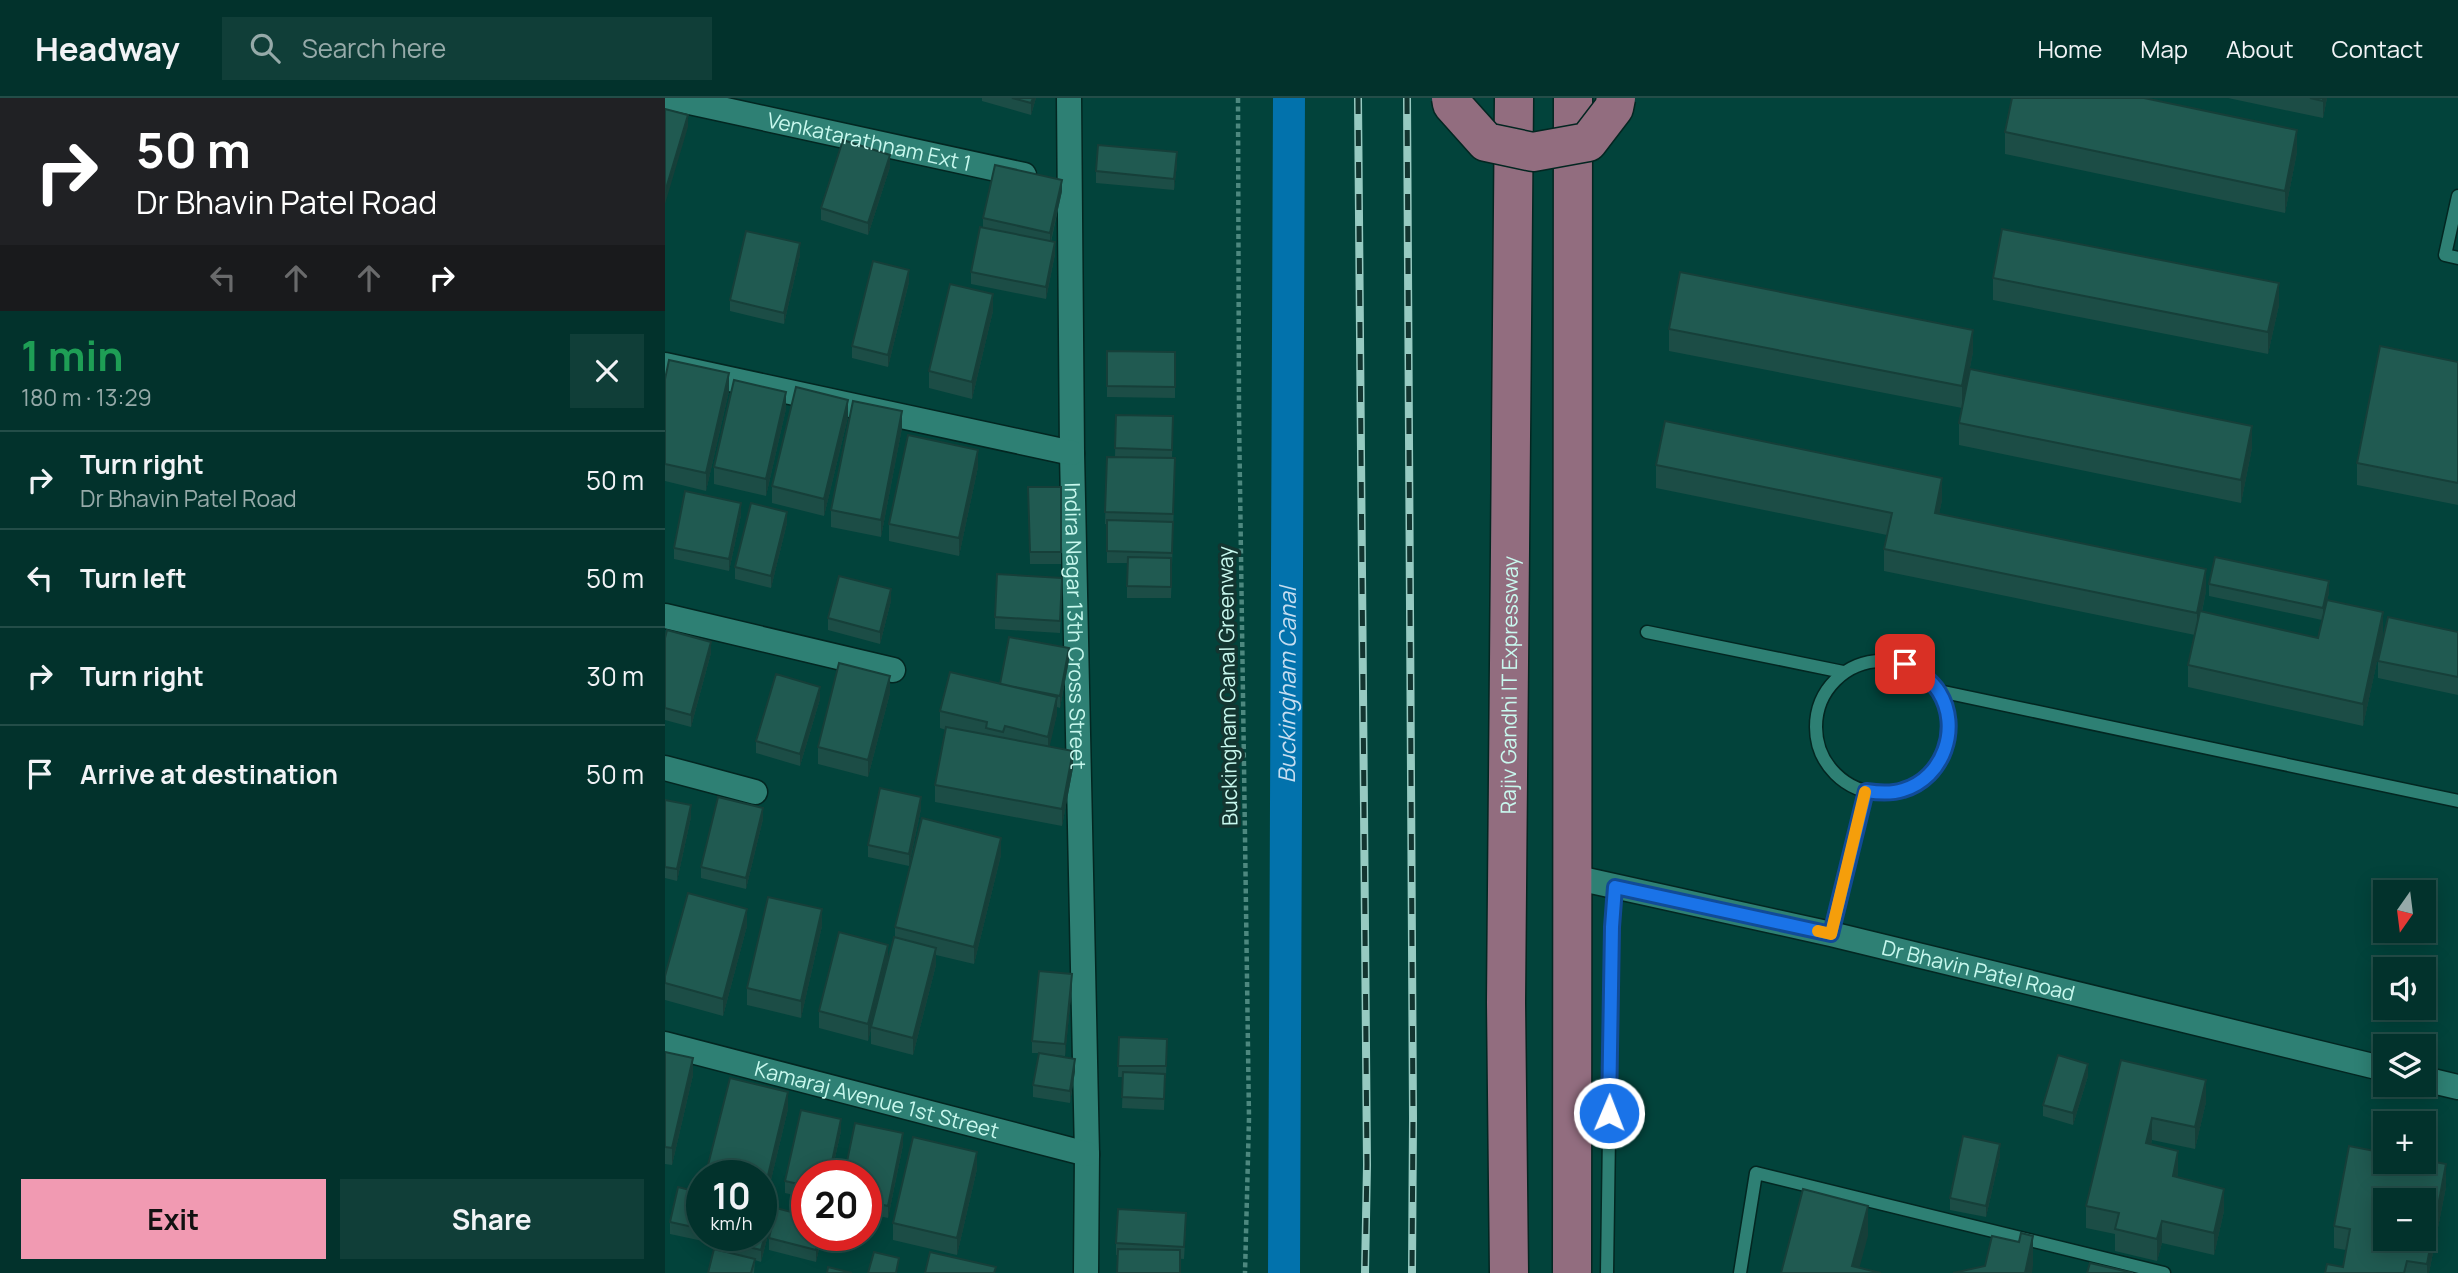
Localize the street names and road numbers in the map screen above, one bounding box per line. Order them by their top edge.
street label: Venkatarathnam Ext 1 [765,105,974,177]
street label: Indira Nagar 13th Cross Street [1059,482,1093,770]
street label: Buckingham Canal Greenway [1211,546,1243,826]
street label: Rajiv Gandhi IT Expressway [1494,556,1524,814]
street label: Dr Bhavin Patel Road [1879,933,2078,1007]
street label: Kamaraj Avenue 1st Street [752,1054,1002,1145]

